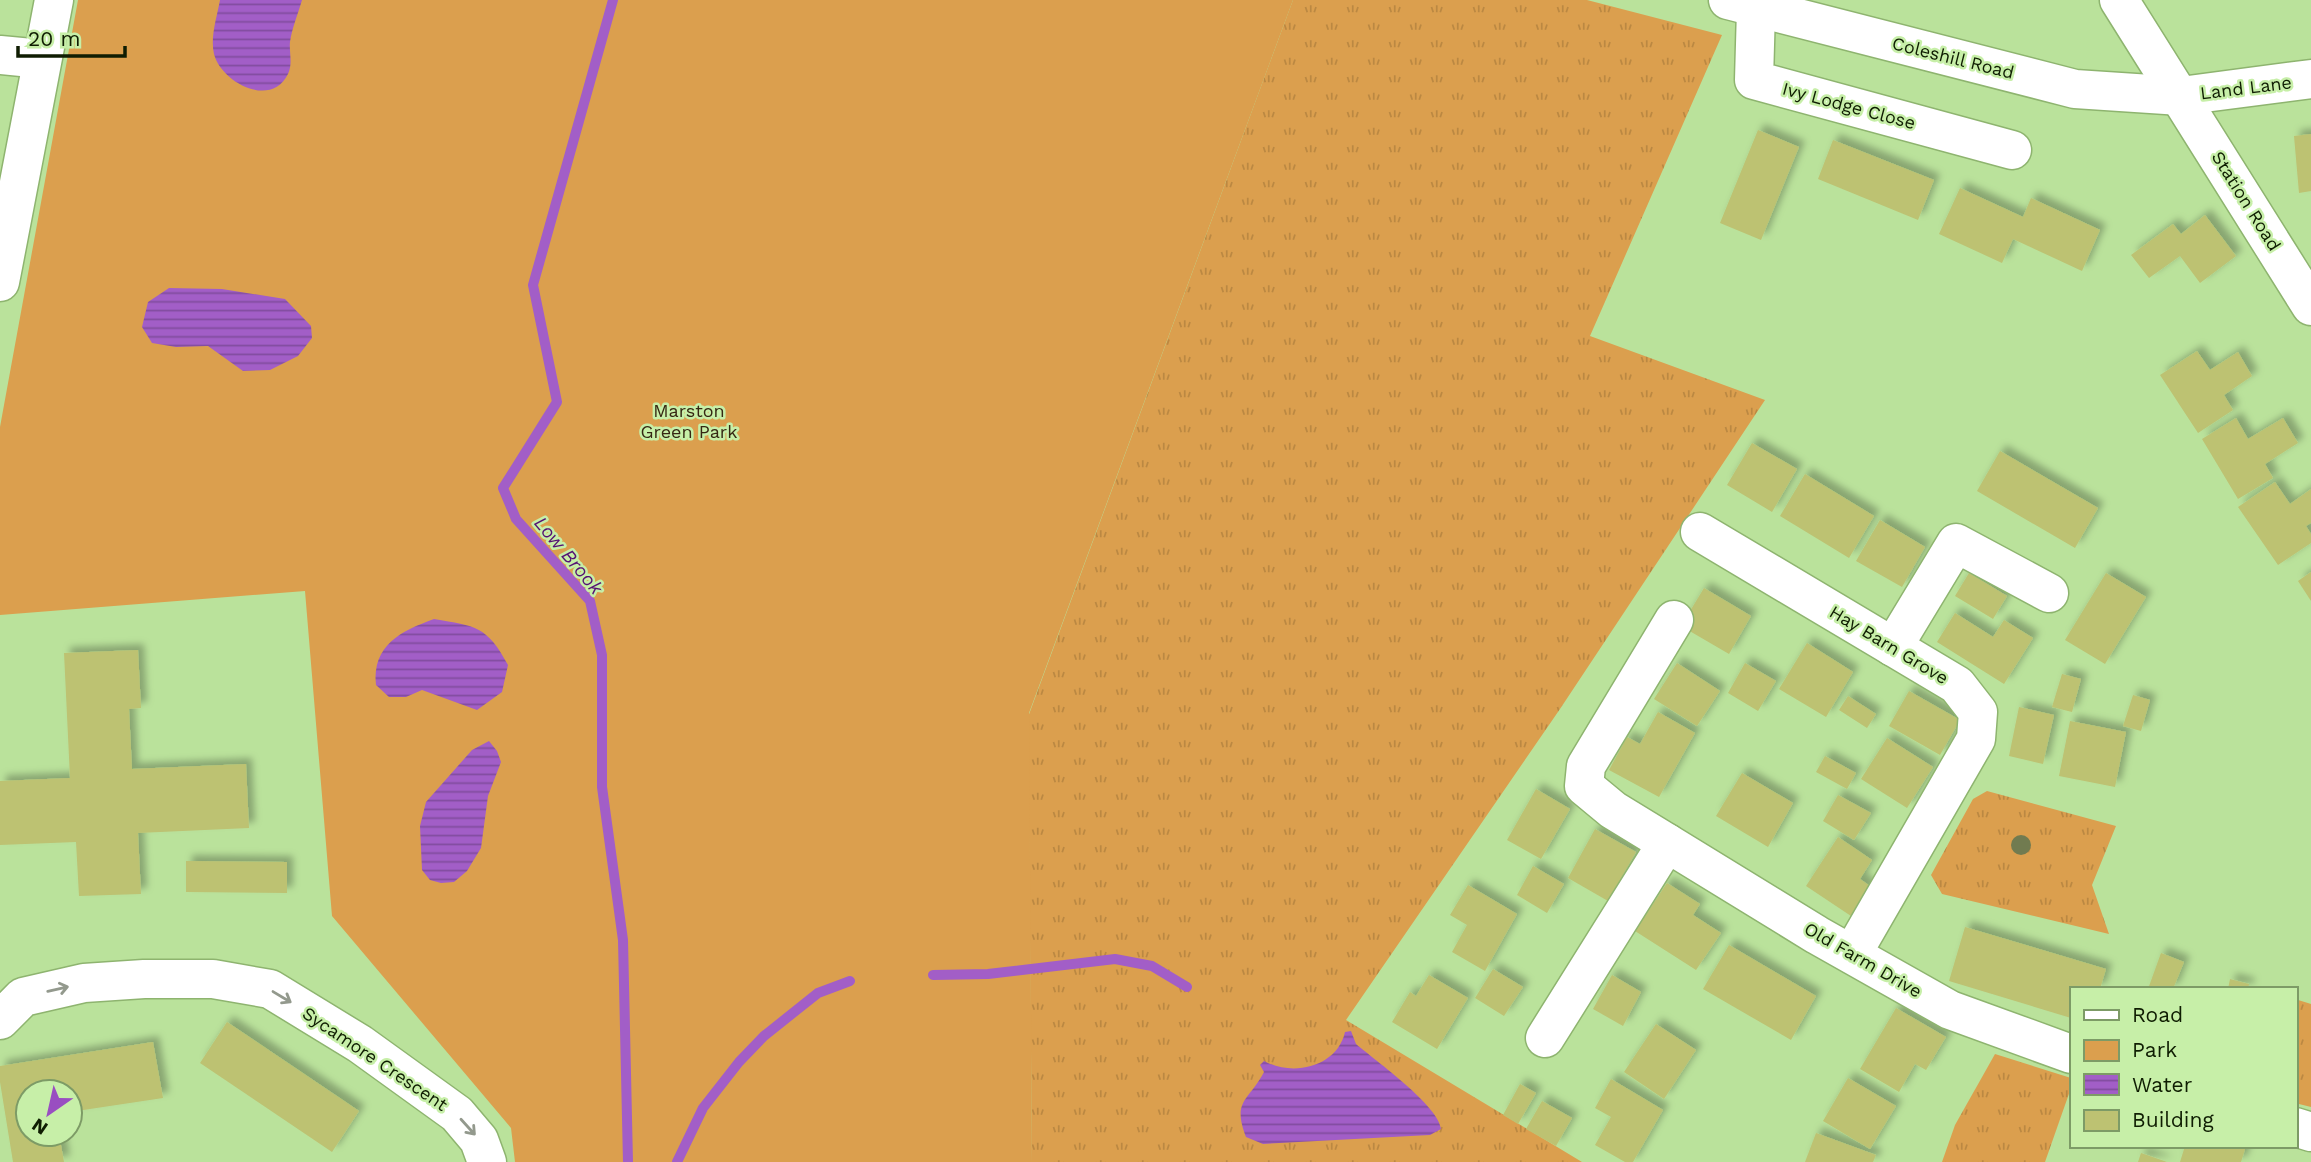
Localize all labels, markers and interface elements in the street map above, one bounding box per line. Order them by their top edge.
scale bar [18,14,124,58]
text: 20 m [28,26,80,51]
street label: Coleshill Road [1890,32,2016,83]
street label: Land Lane [2199,71,2293,104]
street label: Ivy Lodge Close [1780,78,1918,133]
street label: Station Road [2208,147,2285,254]
park label: Marston Green Park [641,400,737,442]
water label: Low Brook [529,512,608,600]
street label: Hay Barn Grove [1826,601,1953,688]
street label: Old Farm Drive [1801,917,1926,1002]
one-way arrow [46,982,69,995]
legend [2070,987,2297,1148]
one-way arrow [271,990,291,1004]
street label: Sycamore Crescent [299,1002,452,1115]
text: Road [2132,1002,2183,1027]
text: Park [2132,1037,2177,1062]
text: Water [2132,1072,2193,1097]
north arrow [14,1078,84,1148]
text: Building [2132,1107,2214,1132]
text: N [28,1113,52,1140]
one-way arrow [460,1118,476,1136]

